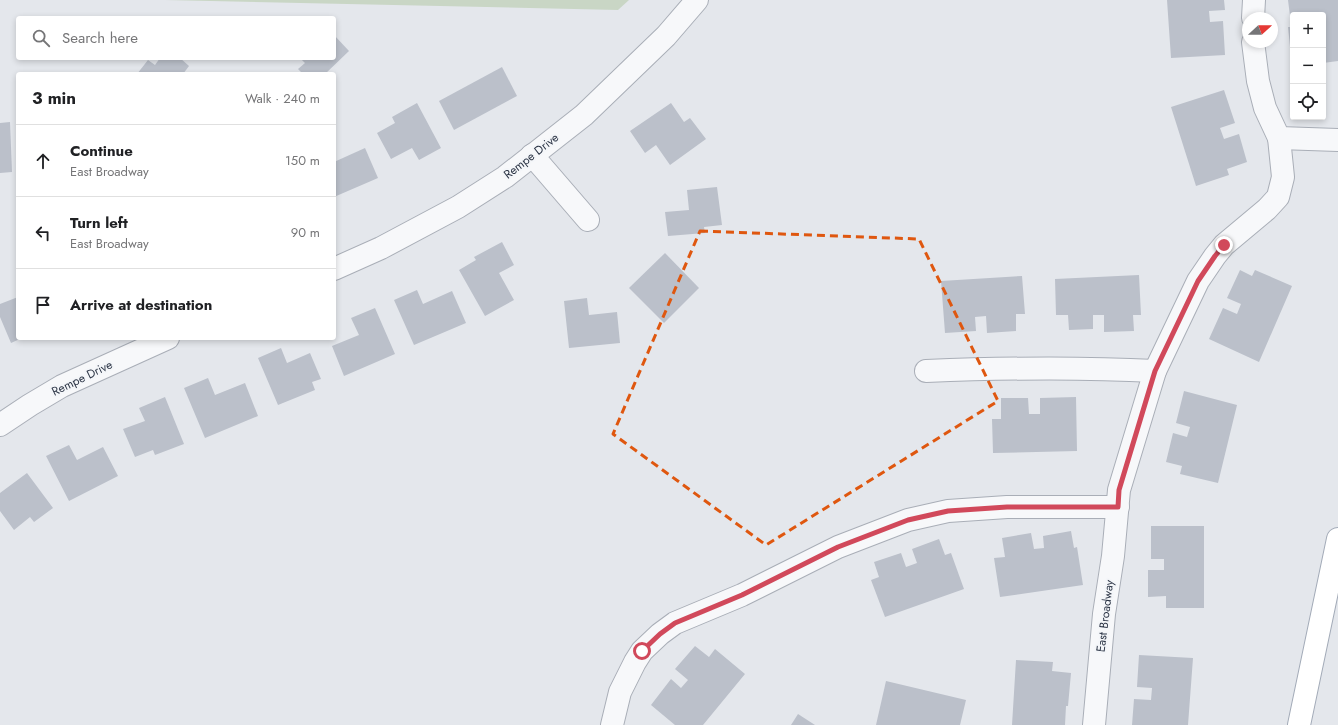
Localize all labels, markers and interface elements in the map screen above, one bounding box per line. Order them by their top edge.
north arrow [1242,12,1278,48]
map controls [1290,12,1326,120]
button: + [1290,12,1326,48]
search box [16,16,336,60]
icon: search [30,27,52,49]
text: Search here [62,27,138,49]
button: − [1290,48,1326,84]
button: locate [1290,84,1326,120]
text: 3 min [32,86,76,110]
text: Walk · 240 m [245,89,320,108]
street label: Rempe Drive [500,129,562,183]
text: Continue [70,140,133,162]
icon: ahead [32,150,54,172]
text: 150 m [285,151,320,170]
text: East Broadway [70,162,149,181]
text: Turn left [70,212,128,234]
icon: left [32,222,54,244]
text: 90 m [291,223,320,242]
text: East Broadway [70,234,149,253]
route end [1215,236,1233,254]
icon: arrive [32,294,54,316]
text: Arrive at destination [70,294,212,316]
street label: Rempe Drive [49,356,115,400]
street label: East Broadway [1092,578,1118,653]
route start [633,642,651,660]

